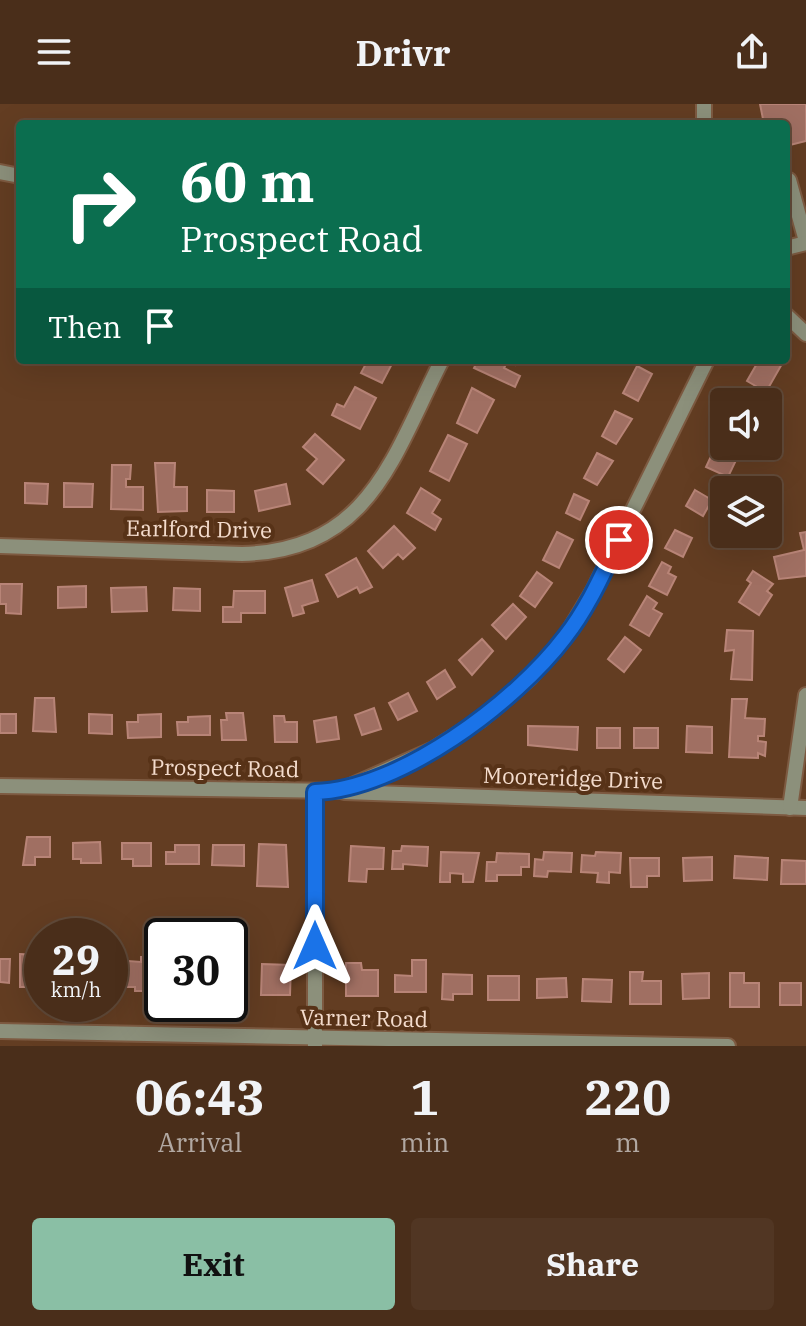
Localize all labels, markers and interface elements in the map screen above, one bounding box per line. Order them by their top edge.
text: Drivr [355,29,451,76]
icon: menu [32,30,76,74]
icon: share [730,30,774,74]
text: 60 m [180,145,315,217]
icon: right [48,152,152,256]
text: Prospect Road [180,215,423,262]
icon: arrive [138,304,182,348]
text: Then [48,307,122,346]
map controls [710,388,782,548]
button: sound [710,388,782,460]
button: layers [710,476,782,548]
pin [585,506,653,574]
street label: Earlford Drive [126,513,272,544]
icon: arrive [597,518,641,562]
street label: Prospect Road [150,752,300,783]
street label: Mooreridge Drive [483,760,664,795]
position arrow [273,904,357,988]
speed limit sign: 30 [144,918,248,1022]
text: 29 [52,934,100,986]
text: km/h [51,976,101,1003]
street label: Varner Road [300,1002,428,1033]
text: 06:43 [135,1066,265,1128]
text: 1 [410,1066,439,1128]
text: 220 [585,1066,671,1128]
text: Arrival [158,1125,242,1159]
text: min [400,1125,449,1159]
text: m [615,1125,640,1159]
button: Exit [32,1218,395,1310]
button: Share [411,1218,774,1310]

